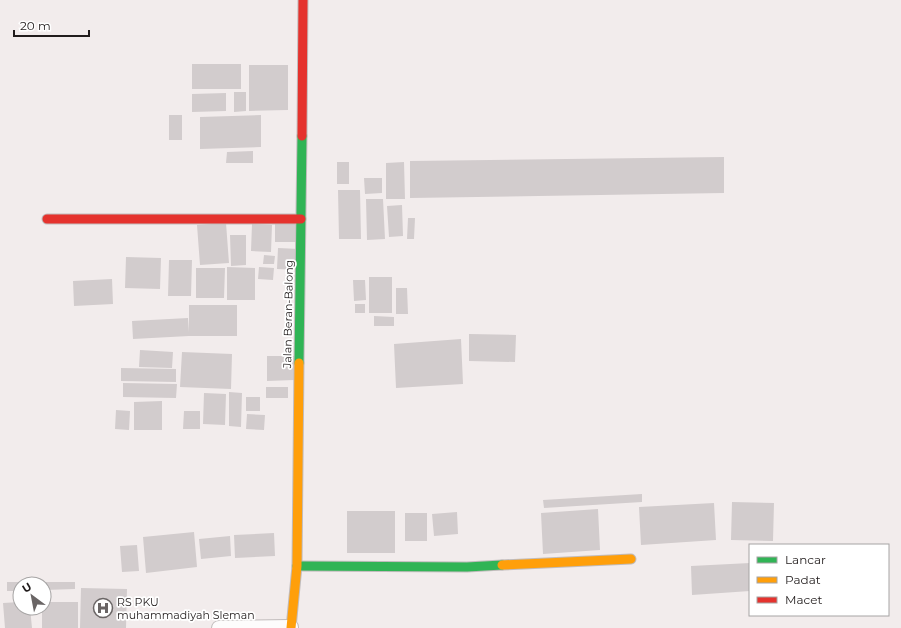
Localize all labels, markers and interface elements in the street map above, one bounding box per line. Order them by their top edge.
scale bar [14,12,89,38]
text: 20 m [20,18,51,33]
street label: Jalan Beran-Balong [280,260,296,369]
legend [749,544,889,616]
text: Lancar [785,552,826,567]
text: Padat [785,572,821,587]
north arrow [12,576,52,616]
text: U [19,579,34,596]
text: Macet [785,592,822,607]
place label: RS PKU muhammadiyah Sleman [117,595,255,622]
hospital icon: RS PKU muhammadiyah Sleman [92,597,114,619]

